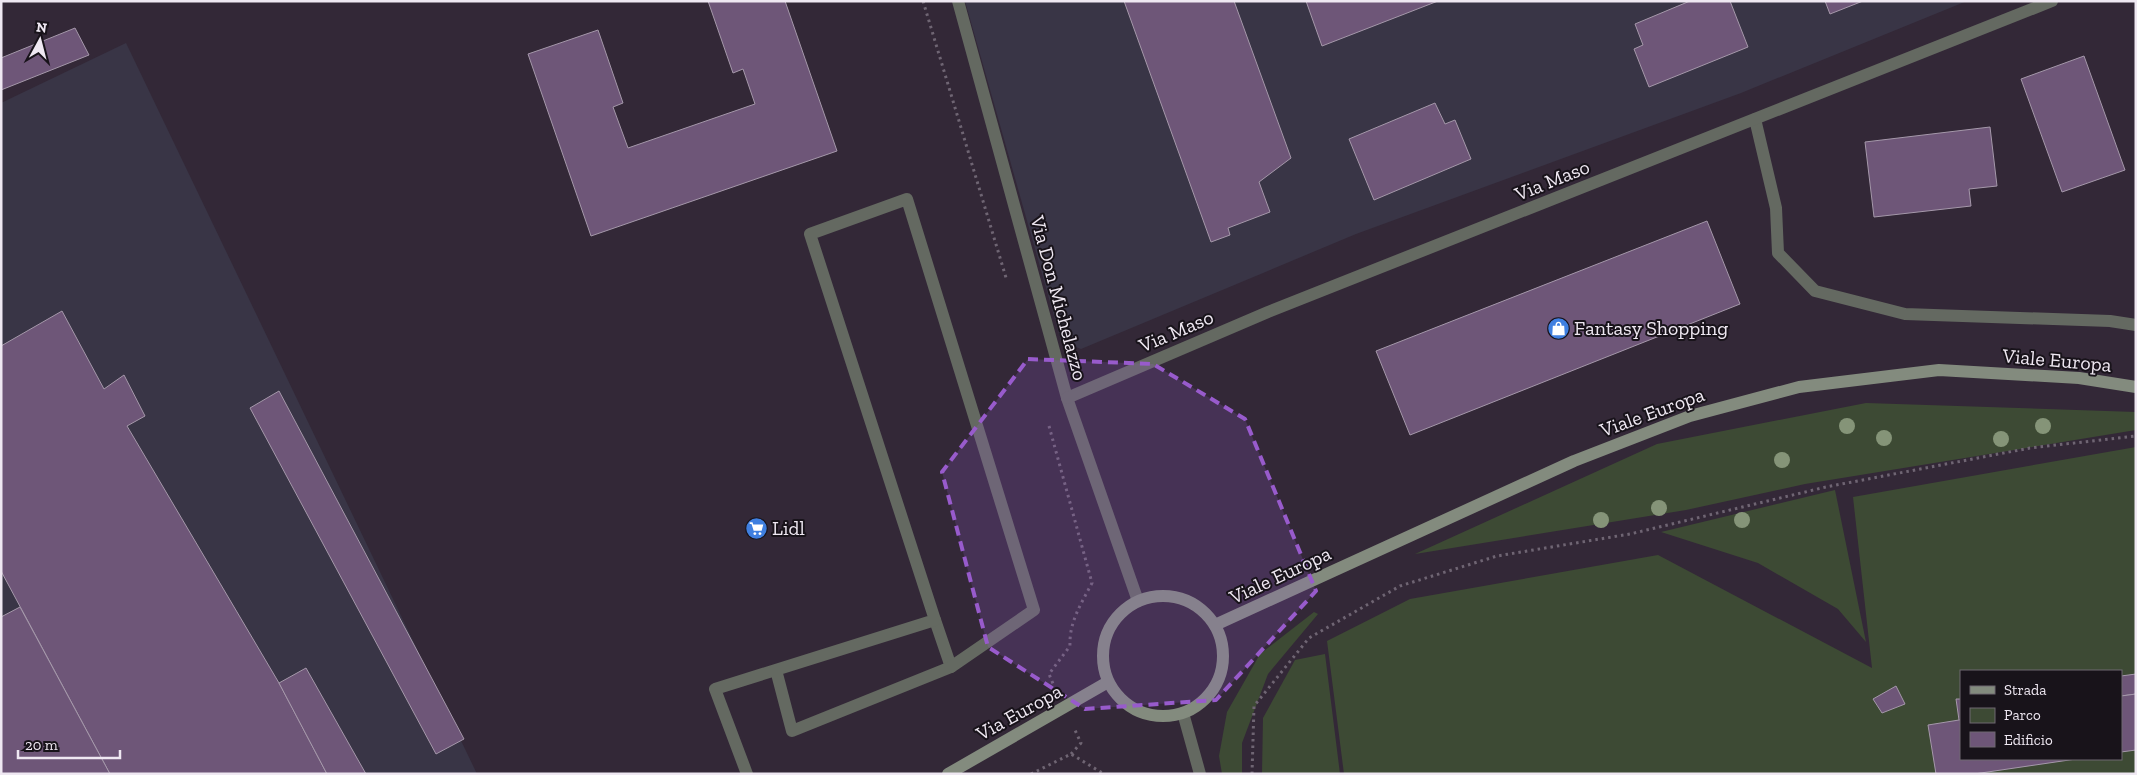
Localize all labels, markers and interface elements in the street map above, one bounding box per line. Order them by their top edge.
north arrow [15,15,65,65]
text: N [35,19,48,37]
street label: Via Maso [1510,154,1593,206]
street label: Via Don Michelazzo [1025,212,1093,383]
street label: Via Maso [1134,305,1217,358]
shop icon: Fantasy Shopping [1546,316,1570,340]
place label: Fantasy Shopping [1574,316,1728,340]
street label: Viale Europa [2000,343,2113,377]
street label: Viale Europa [1596,382,1708,442]
supermarket icon: Lidl [744,516,768,540]
place label: Lidl [772,516,805,540]
street label: Viale Europa [1224,541,1335,609]
legend [1960,670,2122,760]
street label: Via Europa [971,678,1067,746]
text: Strada [2004,681,2047,699]
text: Parco [2004,706,2041,724]
scale bar [18,728,120,760]
text: Edificio [2004,731,2053,749]
text: 20 m [25,736,58,754]

